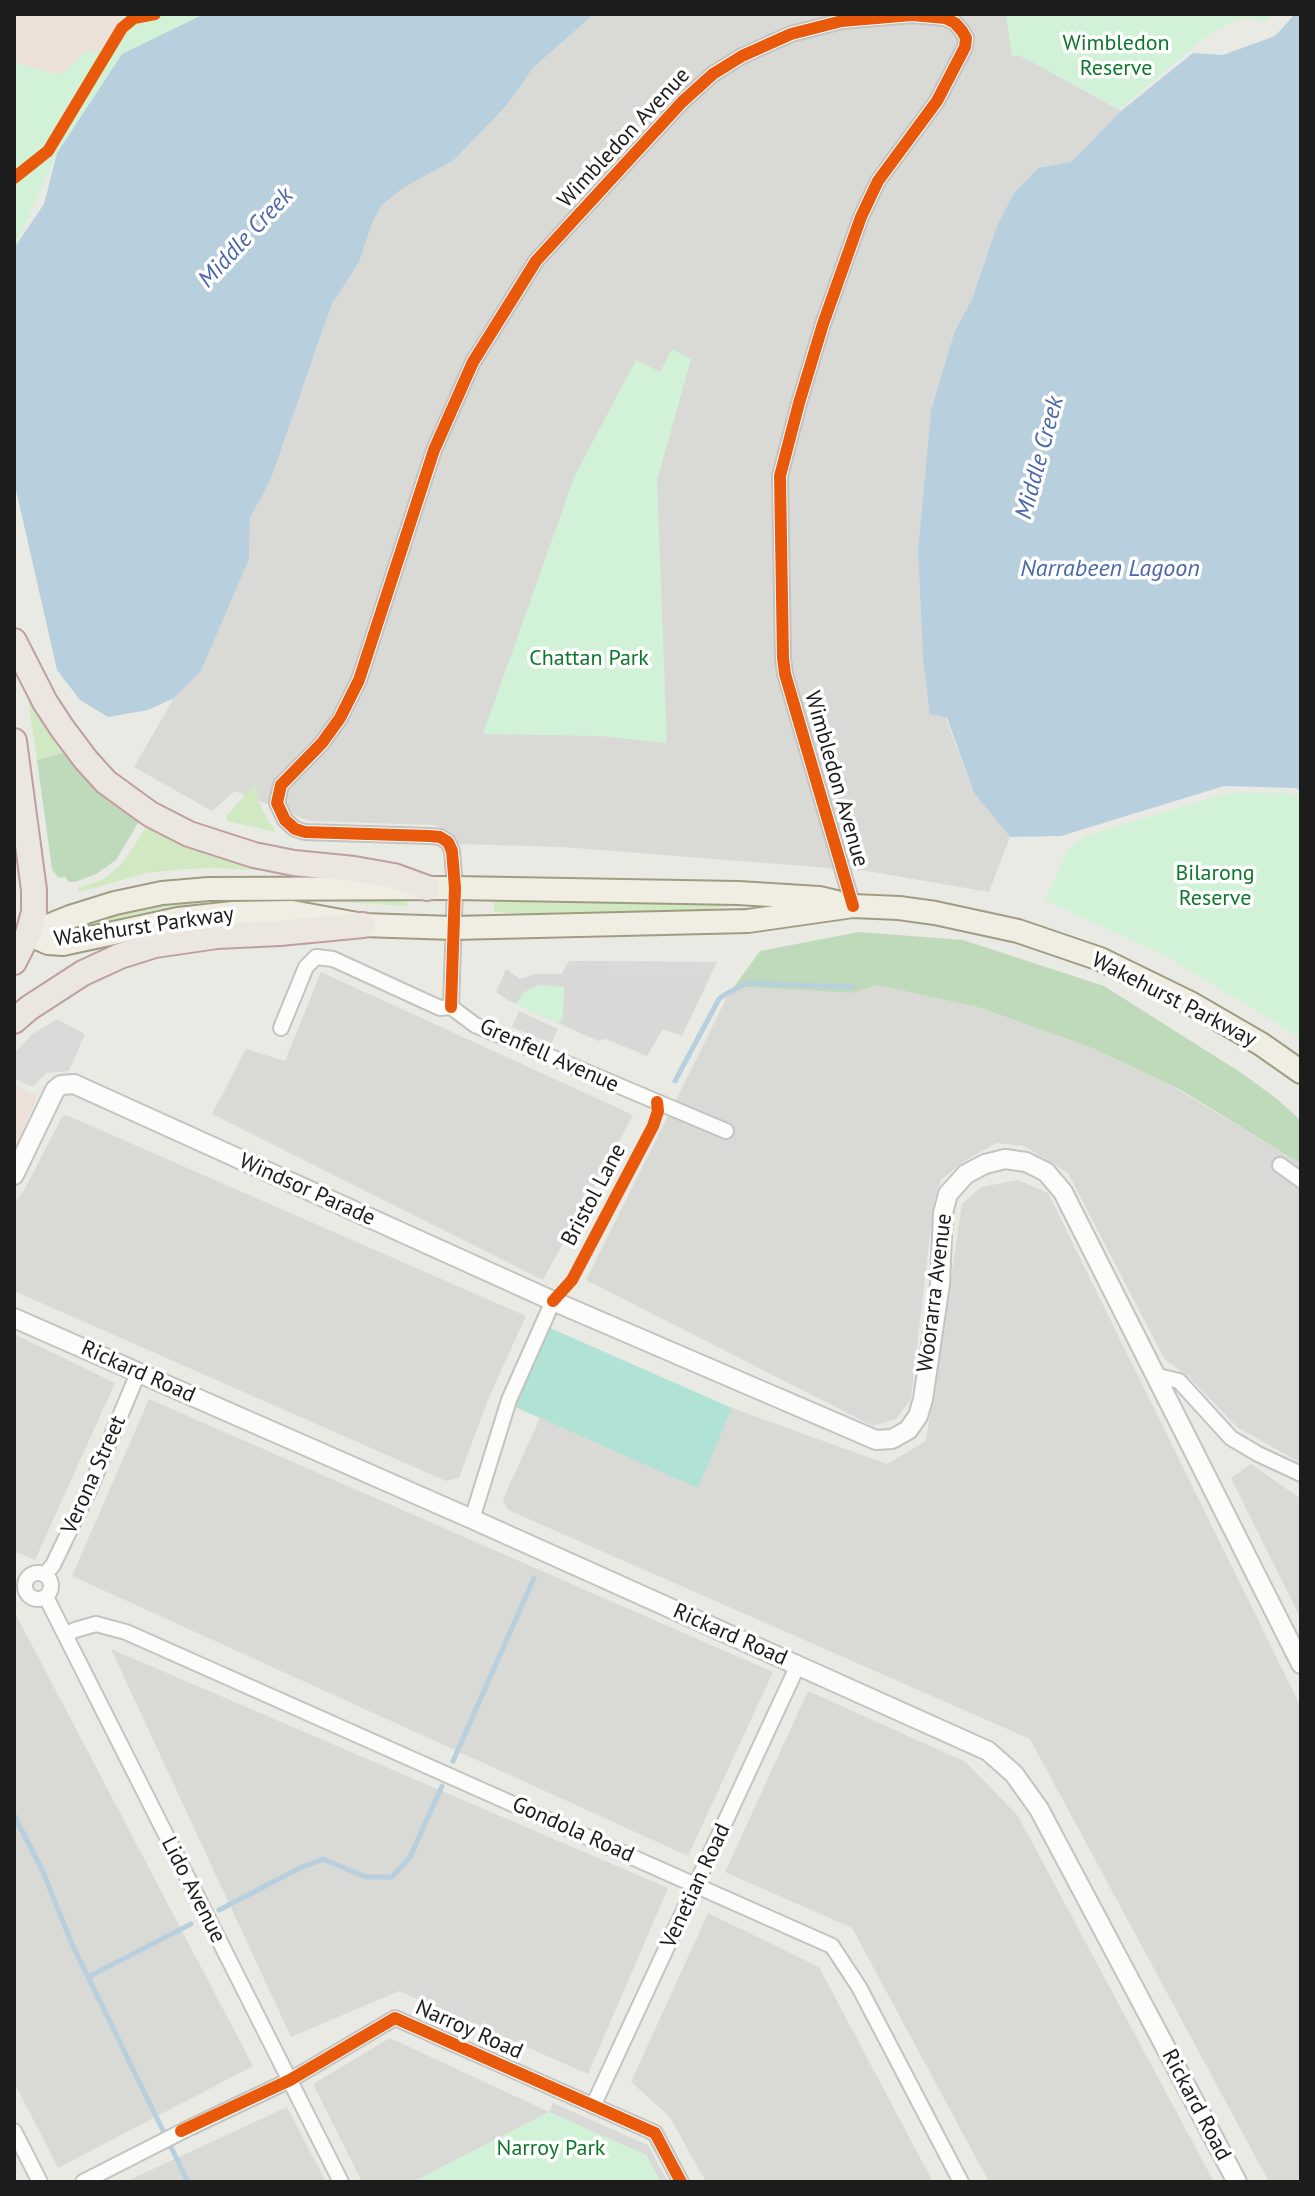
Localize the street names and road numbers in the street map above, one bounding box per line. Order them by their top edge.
street label: Wimbledon Avenue [552,63,696,213]
street label: Wimbledon Avenue [798,688,874,870]
street label: Wakehurst Parkway [52,901,236,953]
street label: Wakehurst Parkway [1087,947,1261,1053]
street label: Grenfell Avenue [475,1014,623,1098]
street label: Bristol Lane [556,1139,632,1251]
street label: Windsor Parade [235,1148,379,1232]
street label: Woorarra Avenue [912,1212,958,1374]
street label: Rickard Road [77,1335,199,1409]
street label: Verona Street [56,1412,132,1538]
street label: Rickard Road [669,1598,791,1672]
street label: Gondola Road [508,1791,638,1869]
street label: Venetian Road [656,1820,736,1952]
street label: Lido Avenue [155,1833,231,1947]
street label: Narroy Road [411,1995,527,2065]
street label: Rickard Road [1156,2045,1236,2165]

